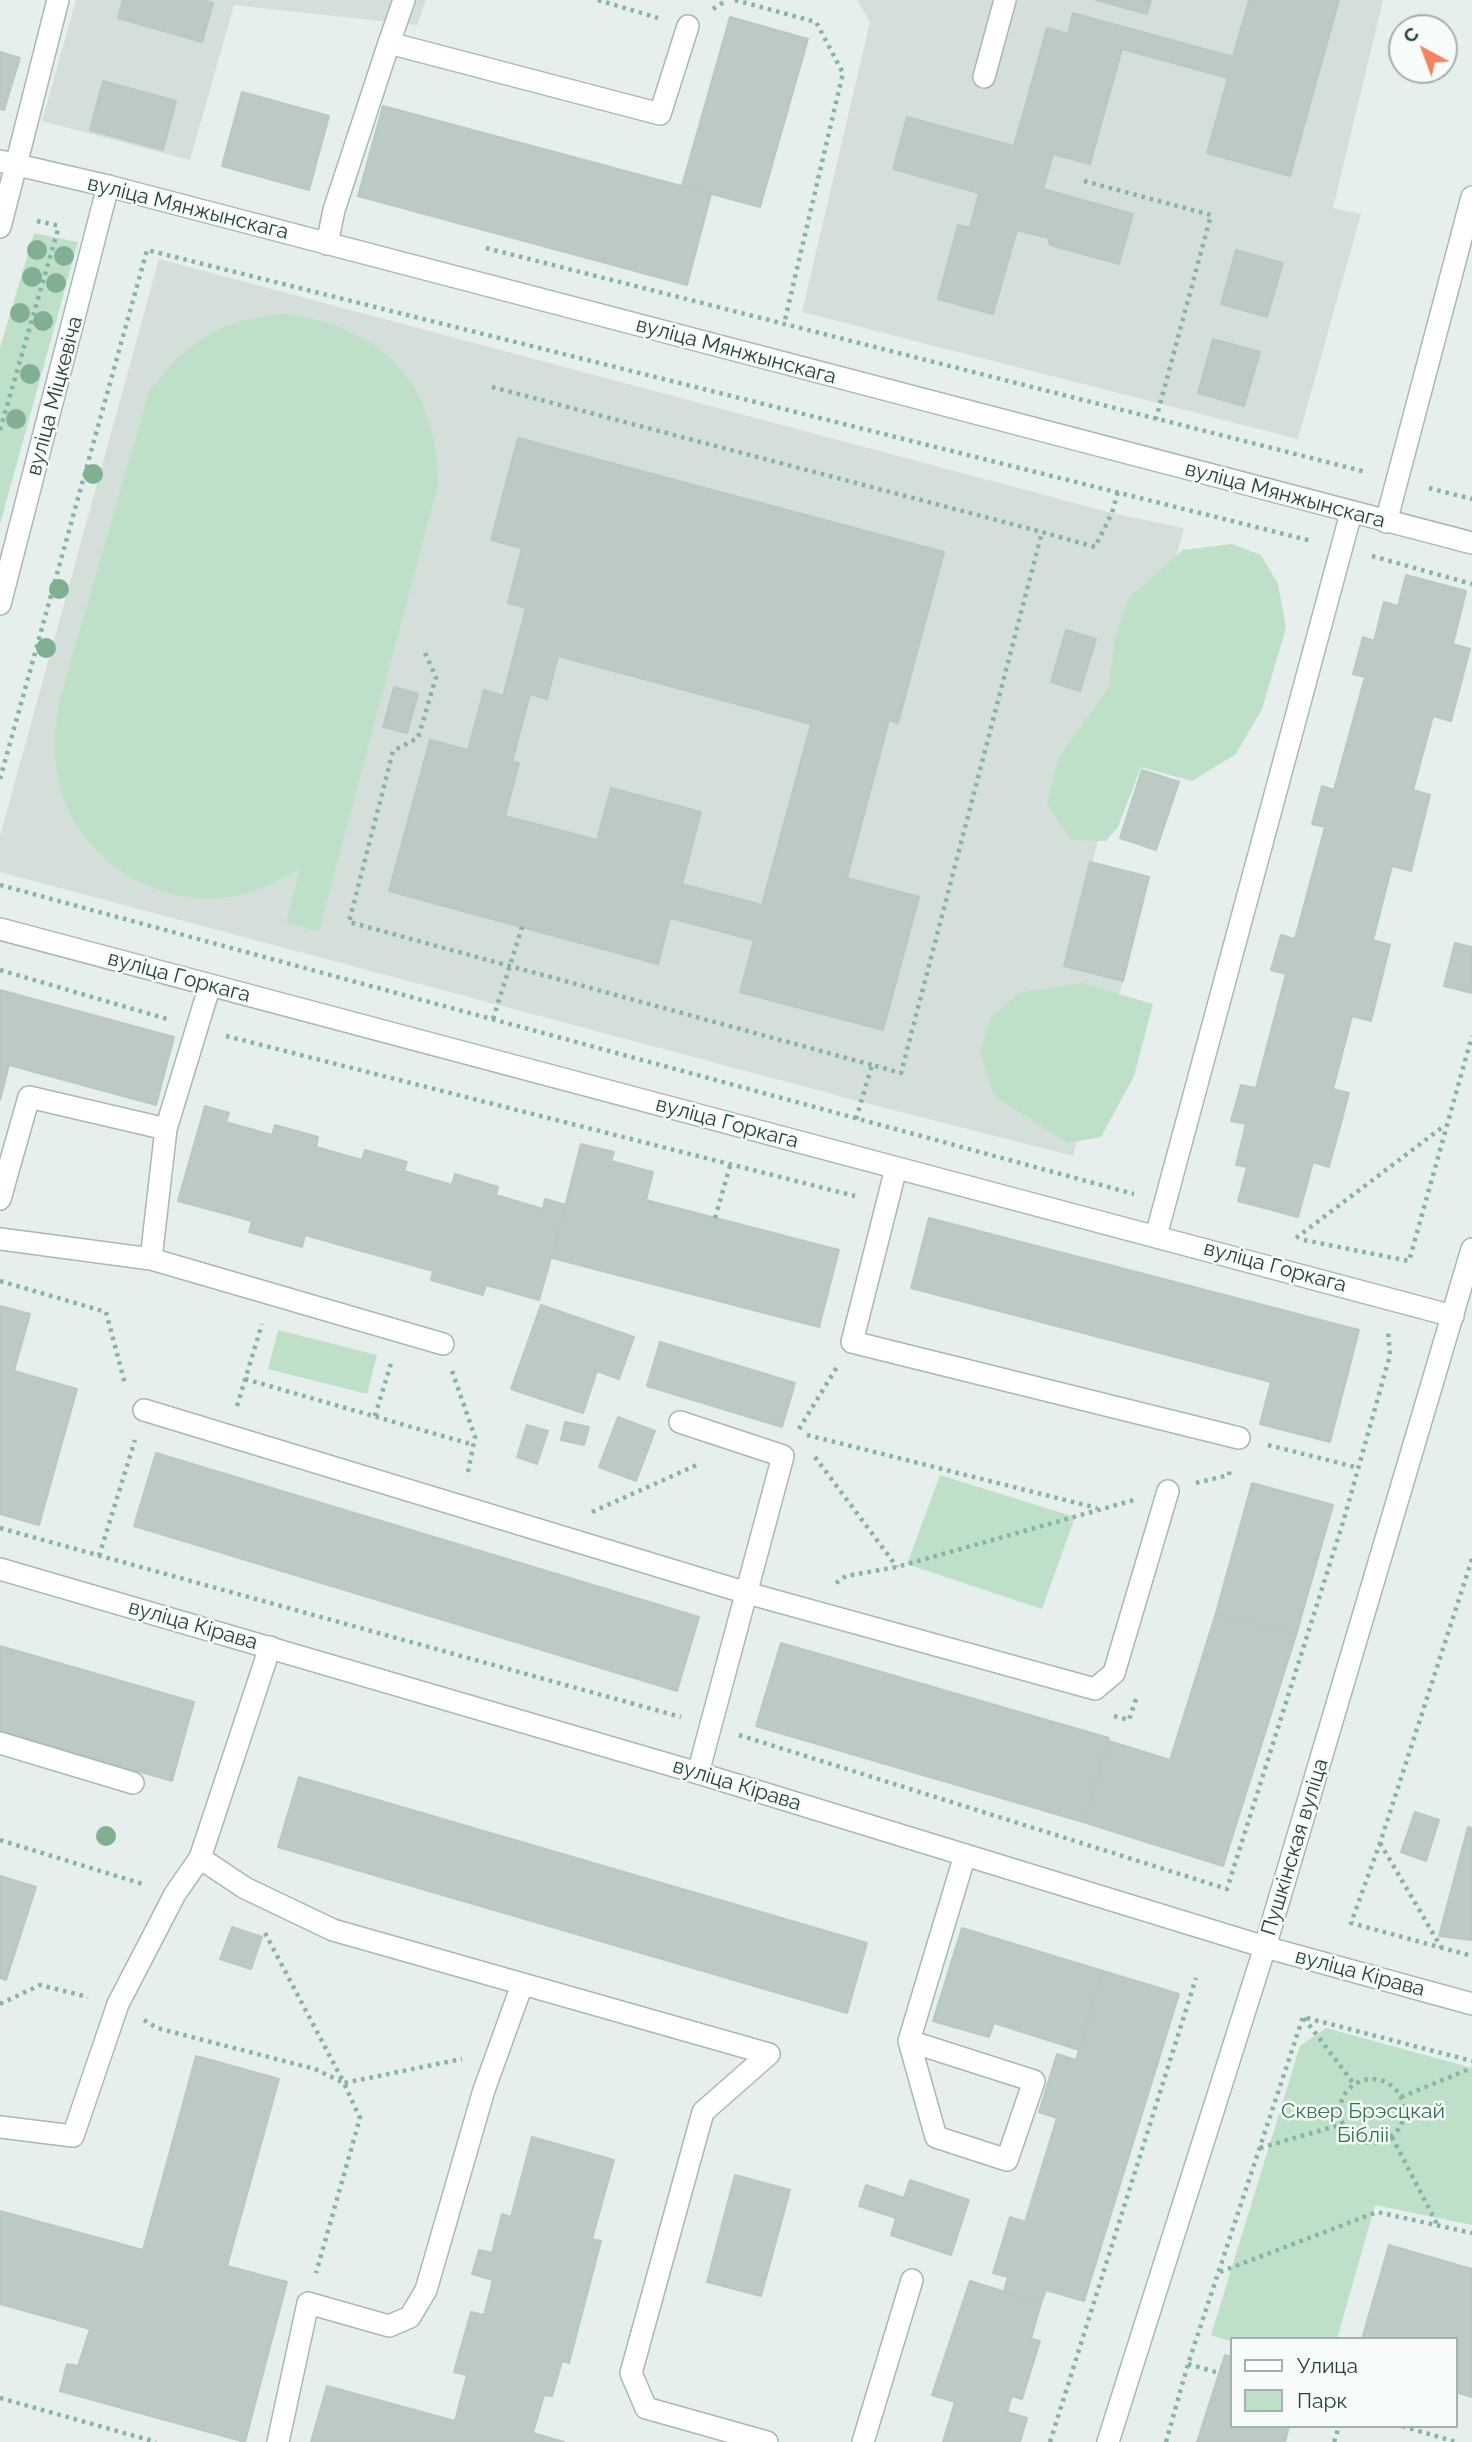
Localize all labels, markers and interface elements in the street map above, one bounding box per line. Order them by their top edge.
north arrow [1388,14,1458,84]
text: С [1398,22,1423,47]
street label: вуліца Мянжынскага [85,171,291,245]
street label: вуліца Мянжынскага [633,312,839,390]
street label: вуліца Міцкевіча [22,314,88,478]
street label: вуліца Мянжынскага [1182,456,1388,534]
street label: вуліца Горкага [105,946,253,1008]
street label: вуліца Горкага [653,1092,801,1154]
street label: вуліца Горкага [1201,1236,1349,1298]
street label: вуліца Кірава [126,1595,260,1655]
street label: вуліца Кірава [670,1753,804,1817]
street label: Пушкінская вуліца [1256,1755,1334,1939]
street label: вуліца Кірава [1292,1944,1428,2002]
park label: Сквер Брэсцкай Бібліі [1281,2099,1445,2149]
legend [1230,2337,1458,2428]
text: Улица [1297,2353,1358,2378]
text: Парк [1297,2388,1347,2413]

